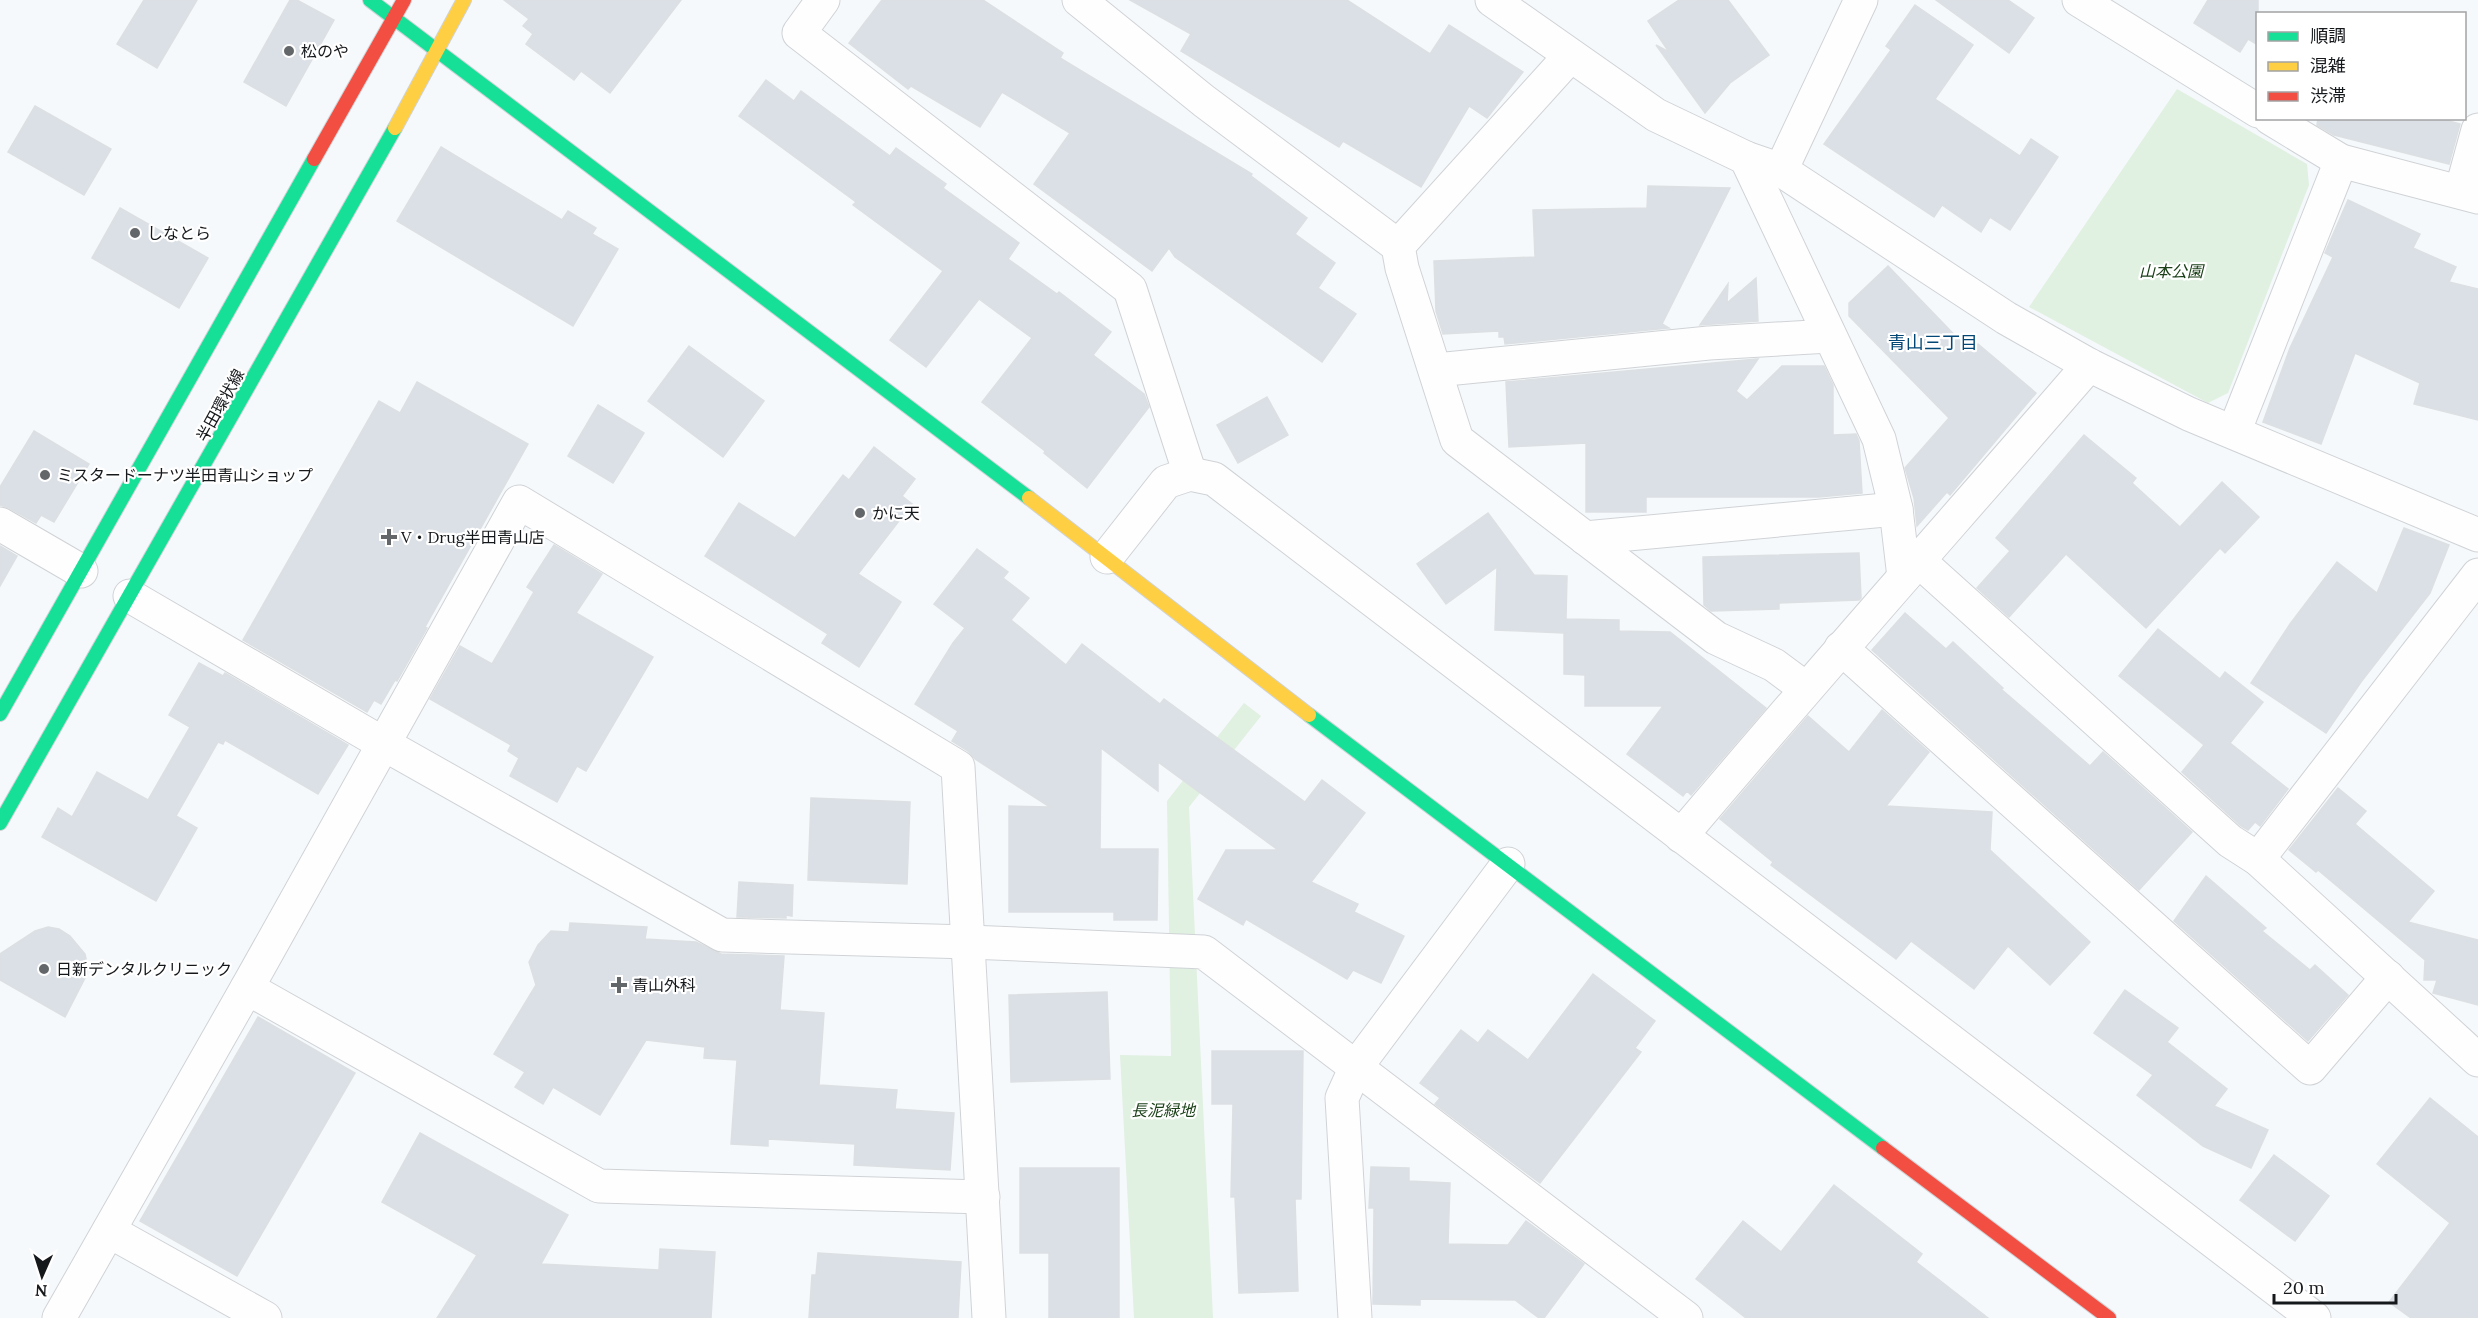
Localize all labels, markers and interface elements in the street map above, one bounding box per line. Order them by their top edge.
legend [2256,12,2466,120]
text: 順調 [2310,24,2346,47]
place label: 松のや [301,41,349,61]
marker: 松のや [282,44,296,58]
text: 混雑 [2310,54,2346,77]
text: 渋滞 [2310,84,2346,107]
place label: しなとら [147,223,211,243]
marker: しなとら [128,226,142,240]
park label: 山本公園 [2139,261,2205,281]
district label: 青山三丁目 [1888,331,1978,354]
street label: 半田環状線 [192,365,248,445]
place label: ミスタードーナツ半田青山ショップ [57,465,313,485]
marker: ミスタードーナツ半田青山ショップ [38,468,52,482]
place label: かに天 [872,503,920,523]
marker: かに天 [853,506,867,520]
place label: V・Drug半田青山店 [400,527,545,547]
marker: V・Drug半田青山店 [382,530,396,544]
place label: 日新デンタルクリニック [56,959,232,979]
marker: 日新デンタルクリニック [37,962,51,976]
place label: 青山外科 [632,975,696,995]
marker: 青山外科 [610,976,628,994]
park label: 長泥緑地 [1131,1100,1197,1120]
north arrow [12,1246,72,1306]
scale bar [2274,1267,2396,1305]
text: 20 m [2283,1276,2325,1299]
text: N [35,1281,48,1301]

